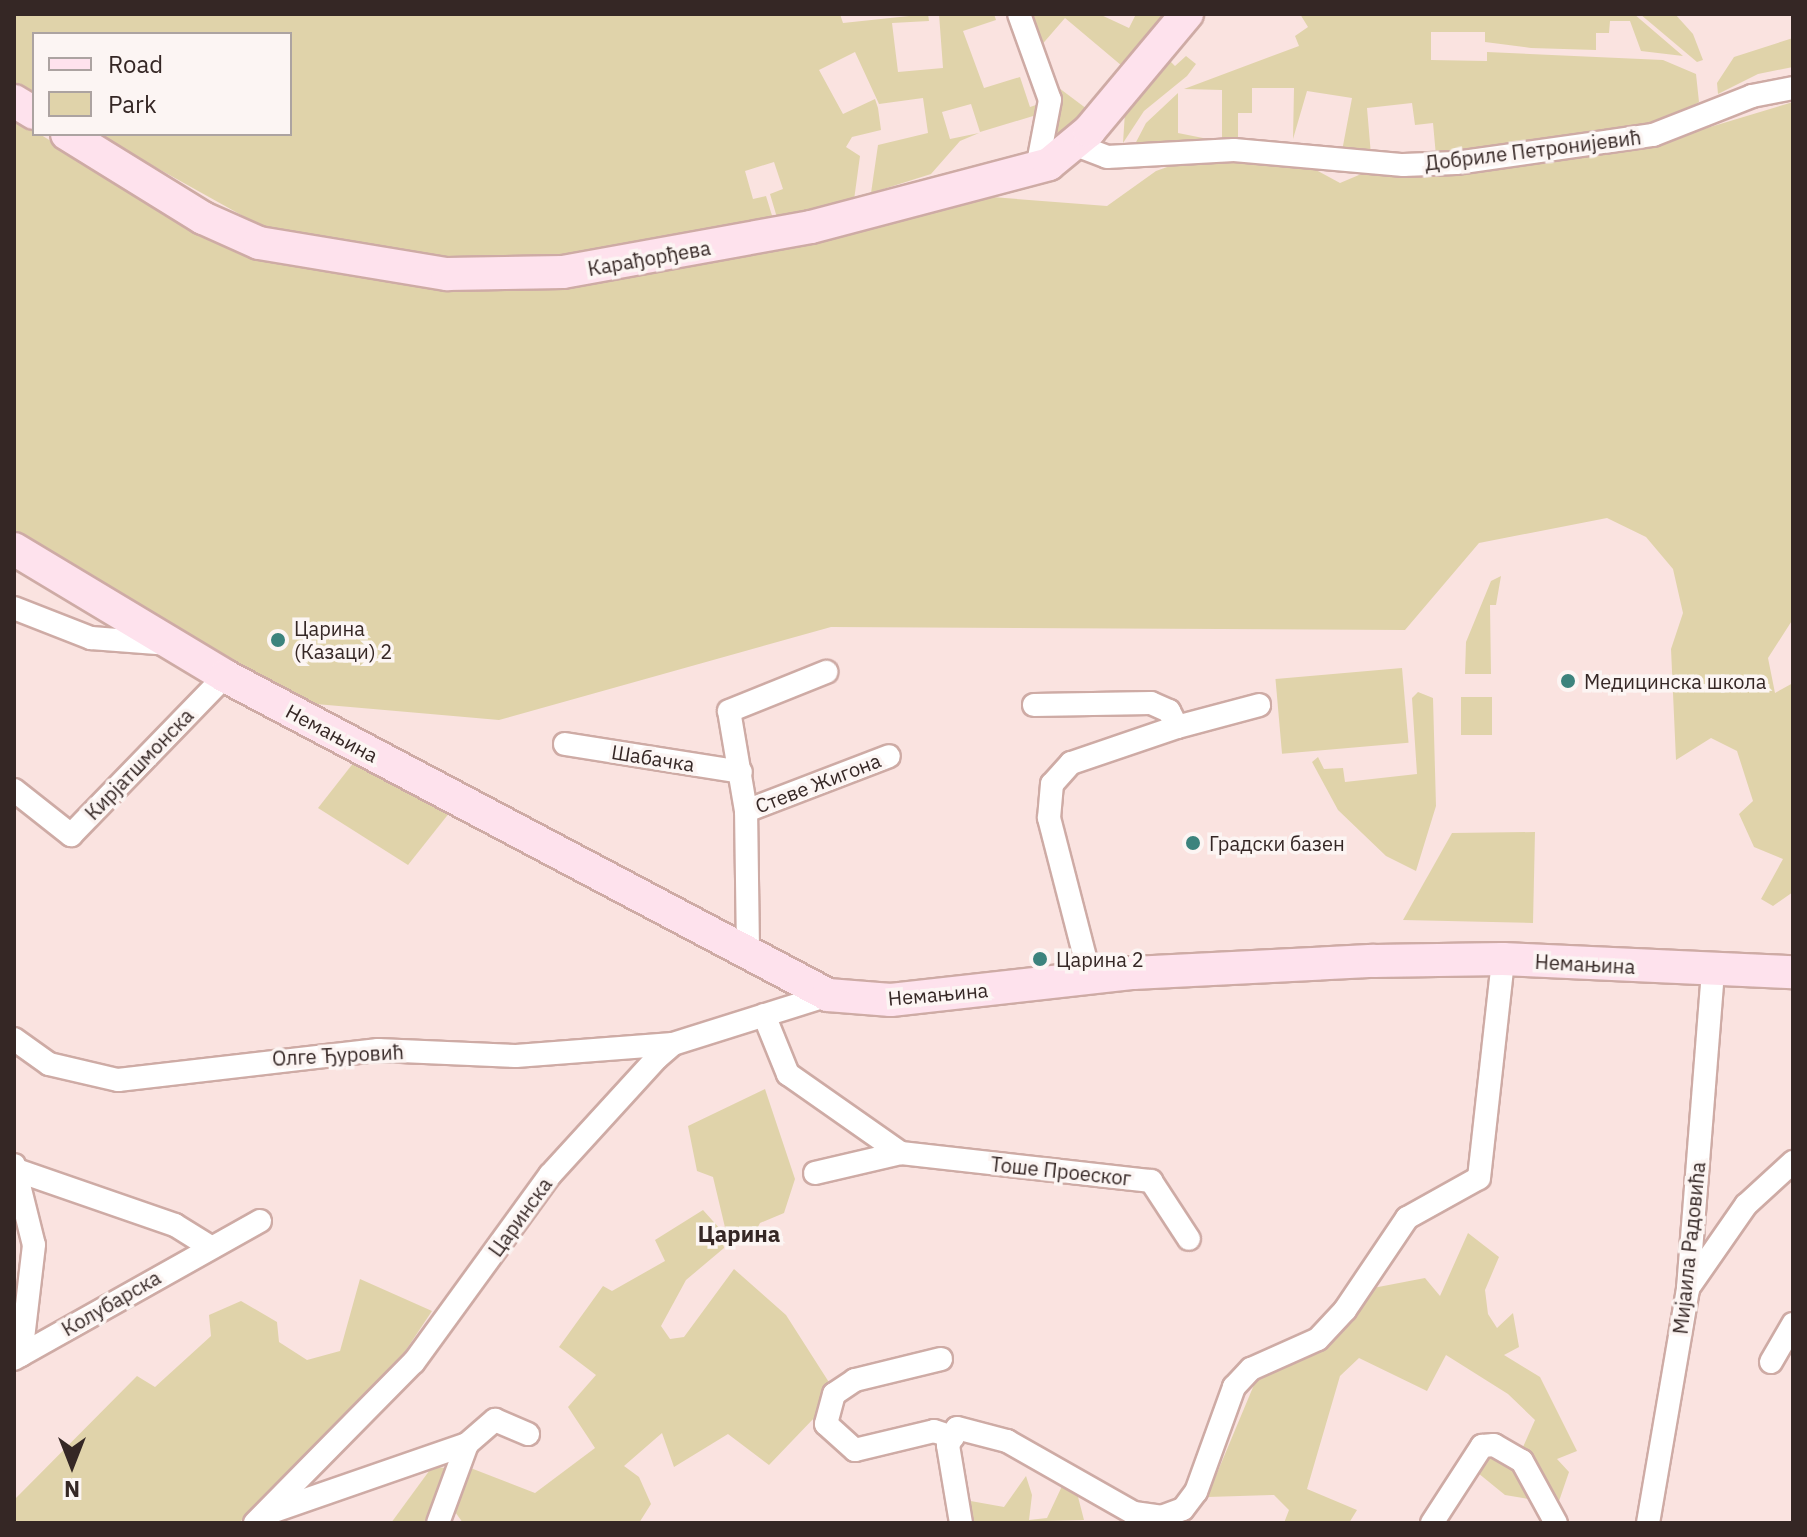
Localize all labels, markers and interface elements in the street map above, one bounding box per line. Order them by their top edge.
legend [32,32,292,136]
text: Road [108,48,163,80]
text: Park [108,88,157,120]
street label: Добриле Петронијевић [1423,125,1643,175]
street label: Карађорђева [586,235,712,281]
place label: Царина (Казаци) 2 [294,616,392,663]
marker: Царина (Казаци) 2 [269,631,287,649]
place label: Медицинска школа [1584,669,1766,693]
marker: Медицинска школа [1559,672,1577,690]
street label: Немањина [282,699,382,767]
street label: Кирјатшмонска [80,703,198,825]
street label: Шабачка [610,740,696,776]
street label: Стеве Жигона [752,748,884,818]
place label: Градски базен [1209,831,1345,855]
marker: Градски базен [1184,834,1202,852]
place label: Царина 2 [1056,947,1144,971]
street label: Немањина [1534,949,1636,979]
marker: Царина 2 [1031,950,1049,968]
street label: Немањина [887,978,989,1010]
street label: Олге Ђуровић [272,1040,404,1070]
street label: Тоше Проеског [989,1152,1133,1190]
street label: Мијаила Радовића [1668,1161,1710,1335]
street label: Царинска [483,1173,557,1261]
district label: Царина [698,1221,780,1247]
street label: Колубарска [57,1265,165,1341]
north arrow [32,1425,112,1505]
text: N [64,1475,80,1504]

